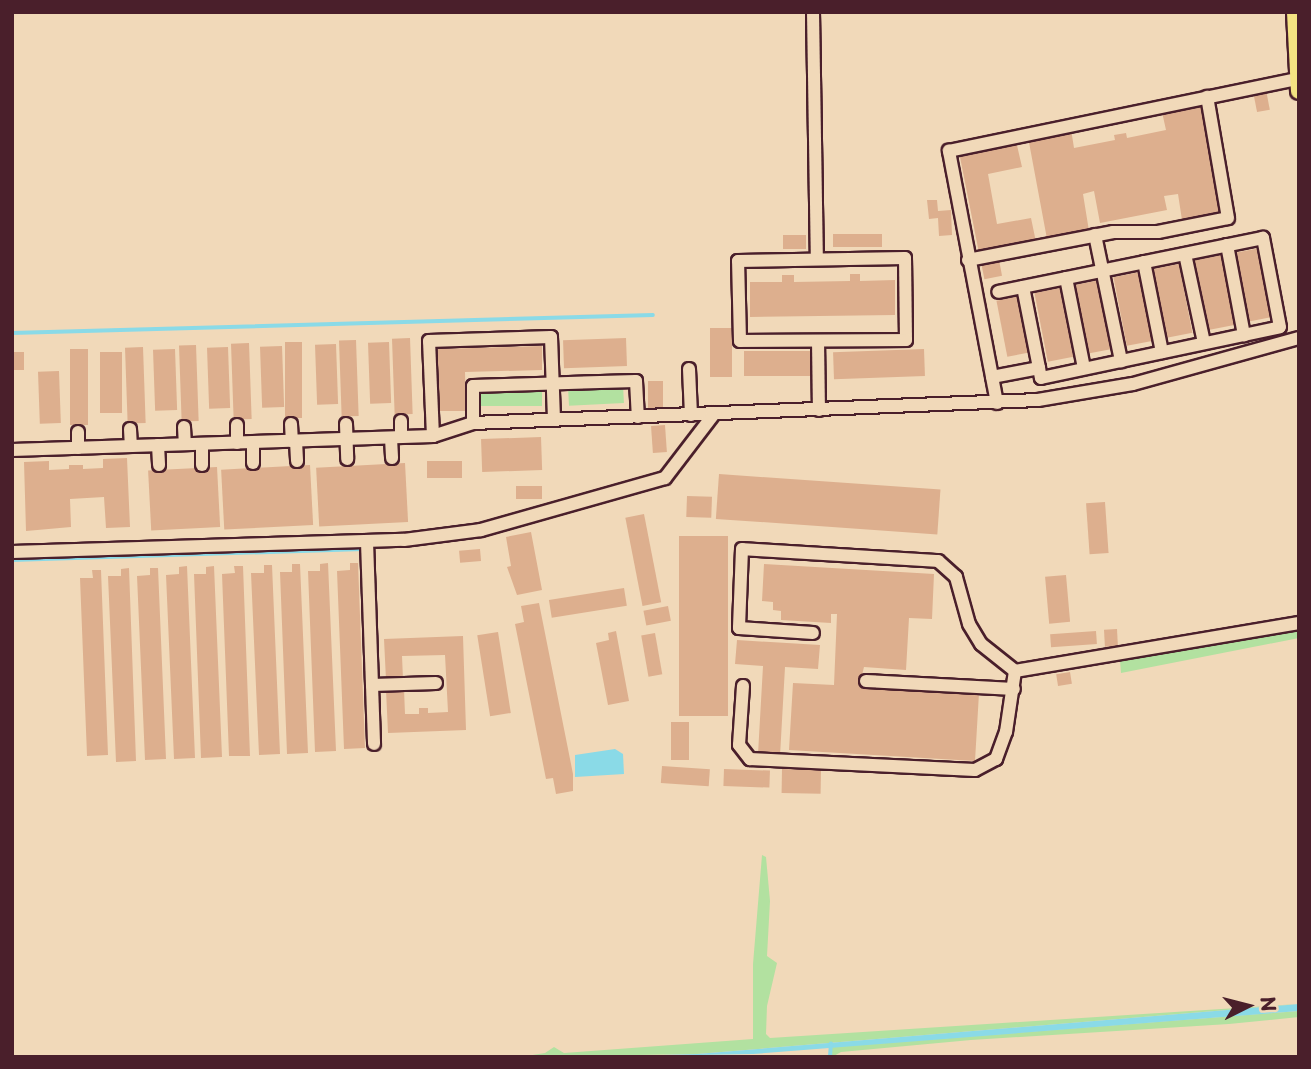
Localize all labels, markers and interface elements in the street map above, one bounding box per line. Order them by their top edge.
north arrow [1213,971,1283,1041]
text: N [1254,995,1284,1013]

